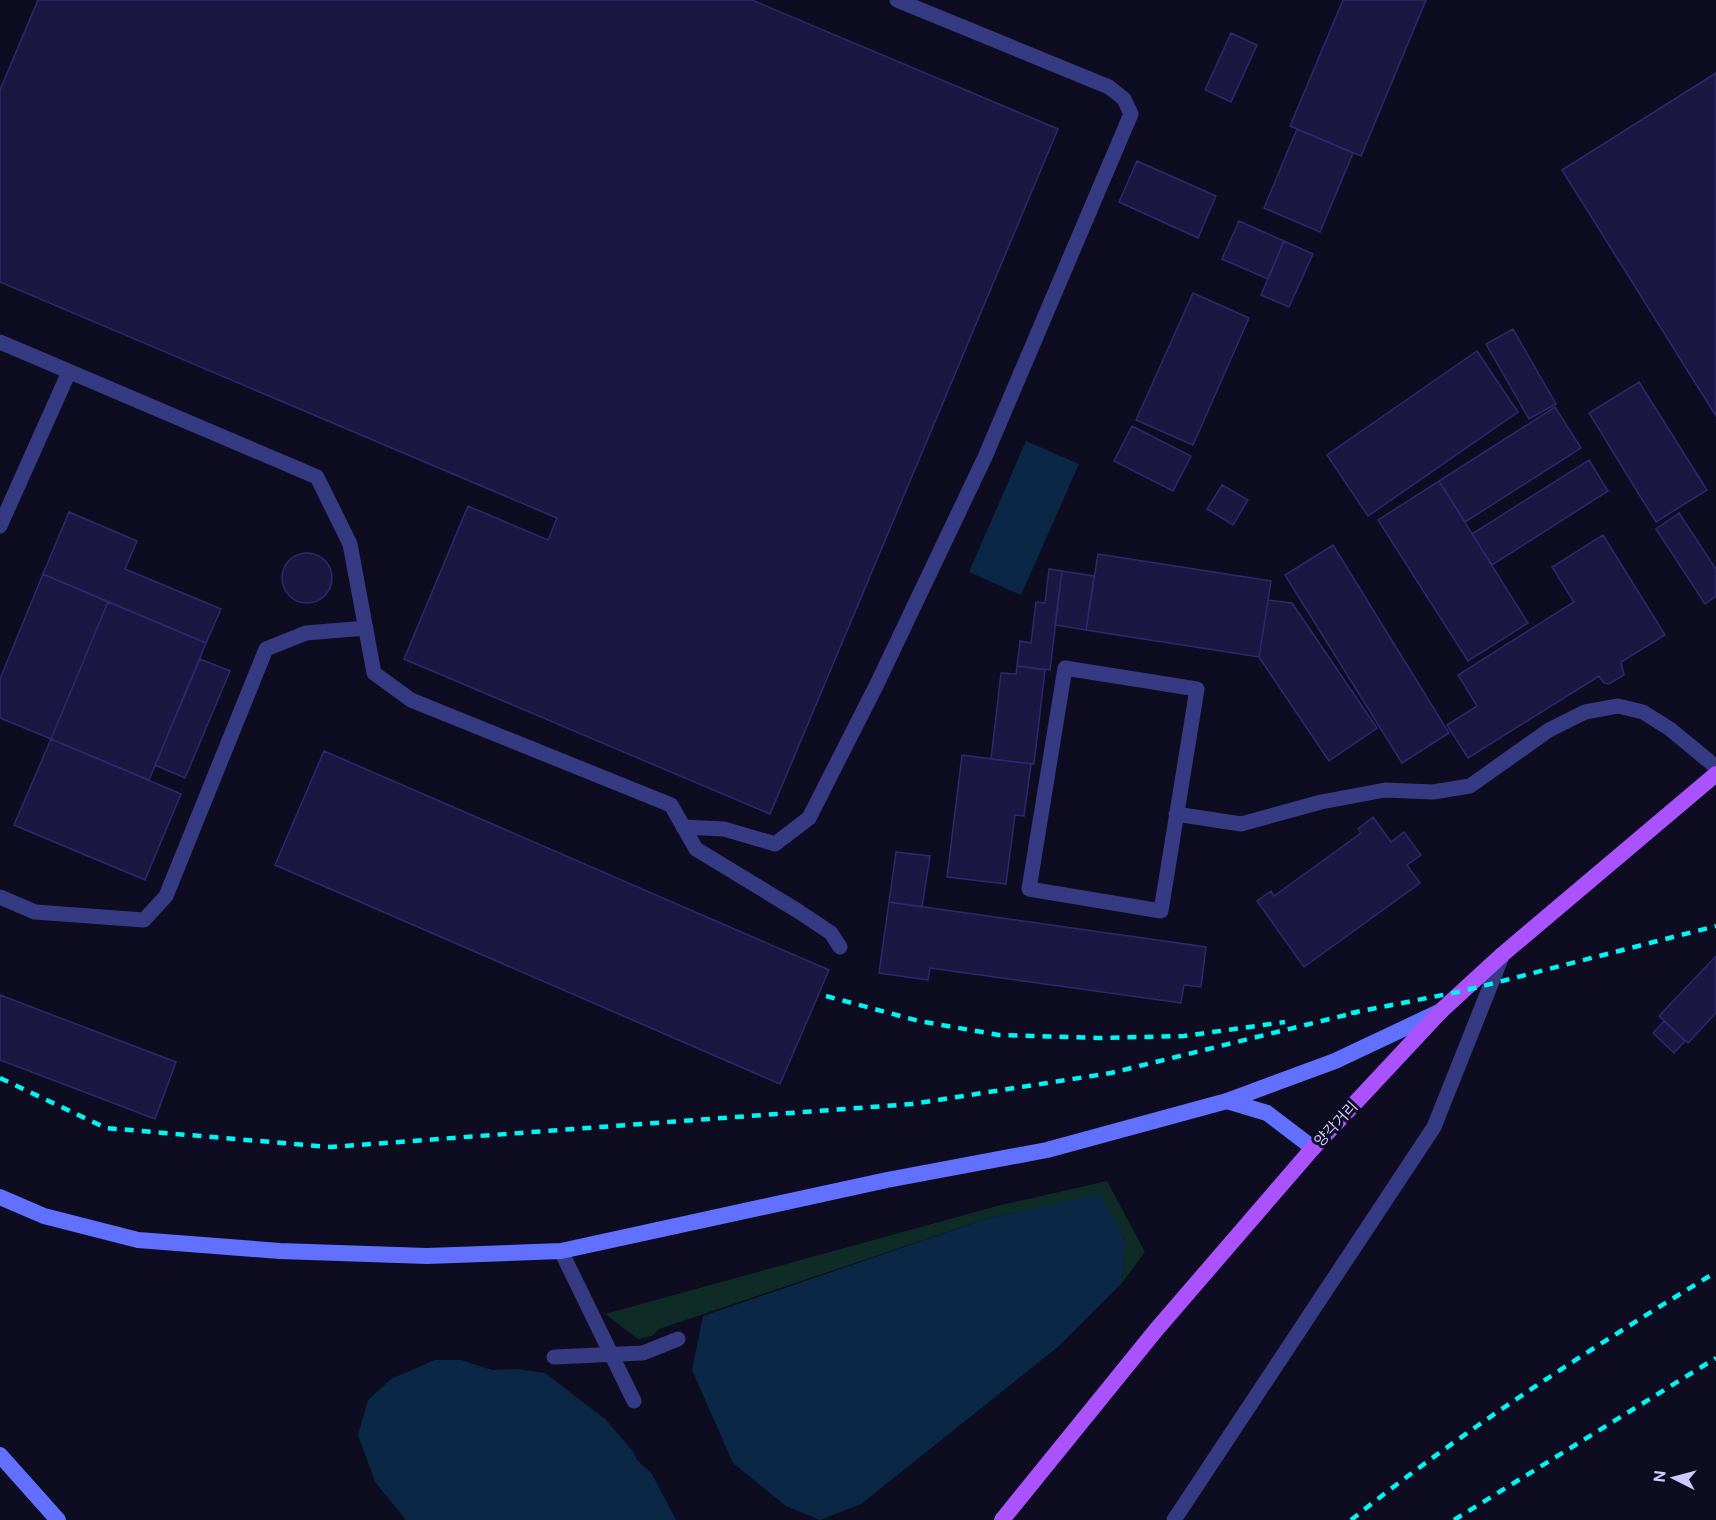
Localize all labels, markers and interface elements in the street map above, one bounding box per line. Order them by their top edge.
street label: 양각거리 [1310,1097,1362,1151]
north arrow [1644,1448,1704,1508]
text: N [1649,1470,1671,1483]

